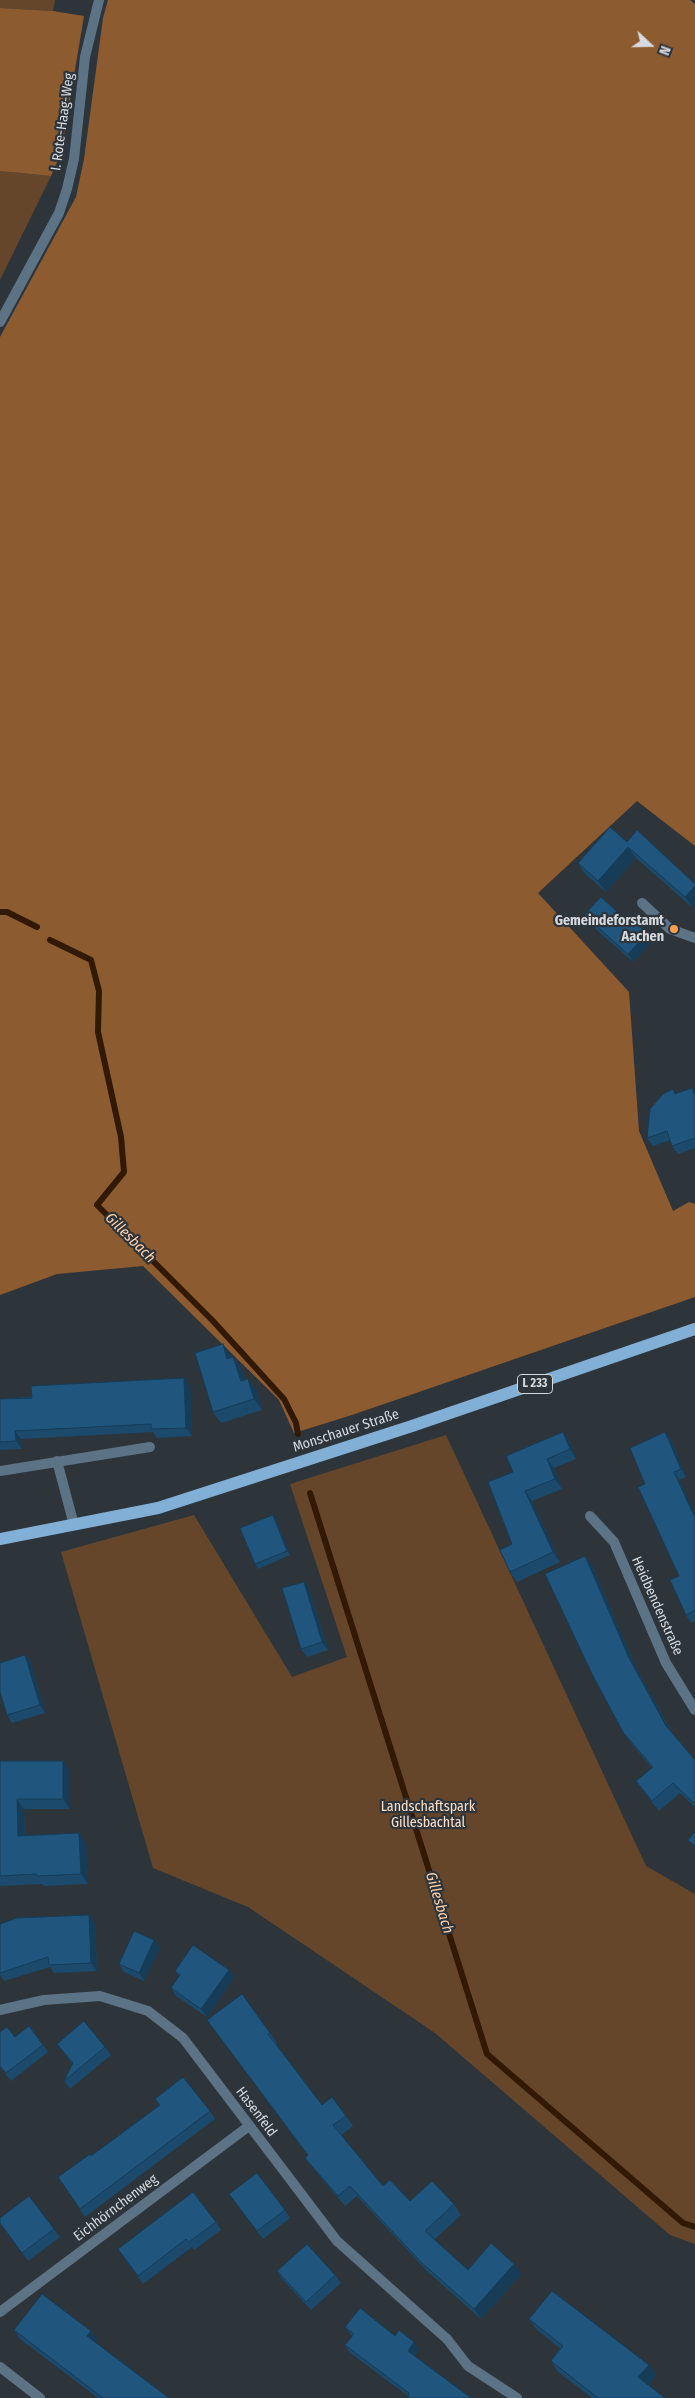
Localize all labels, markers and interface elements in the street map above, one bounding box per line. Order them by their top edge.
north arrow [625,20,675,70]
text: N [655,44,674,58]
street label: I. Rote-Haag-Weg [48,72,78,172]
place label: Gemeindeforstamt Aachen [555,913,664,946]
marker: Gemeindeforstamt Aachen [668,923,680,935]
water label: Gillesbach [101,1209,159,1267]
road number: L 233 [518,1375,552,1394]
street label: Monschauer Straße [291,1406,401,1456]
street label: Heidbendenstraße [628,1554,686,1658]
park label: Landschaftspark Gillesbachtal [381,1799,475,1831]
water label: Gillesbach [421,1870,457,1936]
street label: Hasenfeld [232,2084,280,2140]
street label: Eichhörnchenweg [71,2171,161,2245]

